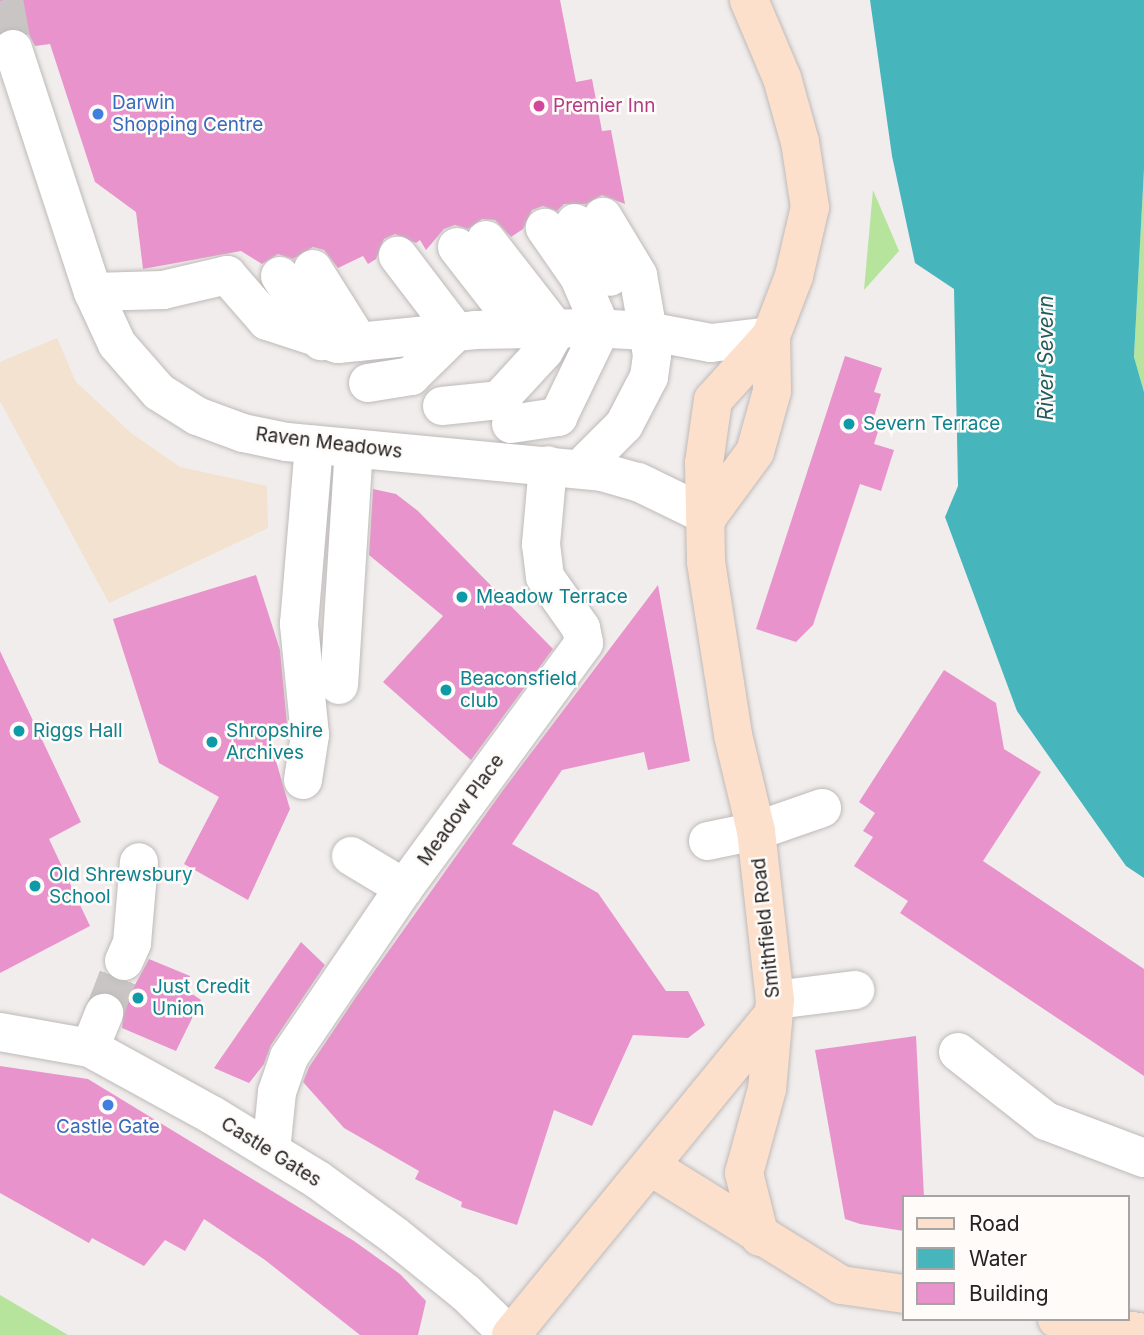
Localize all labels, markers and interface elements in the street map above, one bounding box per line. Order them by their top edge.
place label: Darwin Shopping Centre [112,92,263,136]
place label: Premier Inn [553,95,655,117]
marker: Premier Inn [531,98,547,114]
marker: Darwin Shopping Centre [90,106,106,122]
water label: River Severn [1033,295,1059,421]
place label: Severn Terrace [863,413,1000,435]
marker: Severn Terrace [841,416,857,432]
street label: Raven Meadows [254,423,404,463]
place label: Meadow Terrace [476,586,628,608]
marker: Meadow Terrace [454,589,470,605]
place label: Beaconsfield club [460,668,577,712]
marker: Beaconsfield club [438,682,454,698]
place label: Riggs Hall [33,720,122,742]
place label: Shropshire Archives [226,720,323,764]
marker: Riggs Hall [11,723,27,739]
marker: Shropshire Archives [204,734,220,750]
street label: Meadow Place [413,750,509,870]
street label: Smithfield Road [747,857,785,999]
place label: Old Shrewsbury School [49,864,193,908]
marker: Old Shrewsbury School [27,878,43,894]
place label: Just Credit Union [152,976,250,1020]
marker: Just Credit Union [130,990,146,1006]
marker: Castle Gate [100,1097,116,1113]
street label: Castle Gates [217,1112,325,1192]
place label: Castle Gate [56,1116,160,1138]
legend [902,1195,1130,1321]
text: Road [969,1211,1020,1236]
text: Water [969,1246,1027,1271]
text: Building [969,1281,1049,1306]

